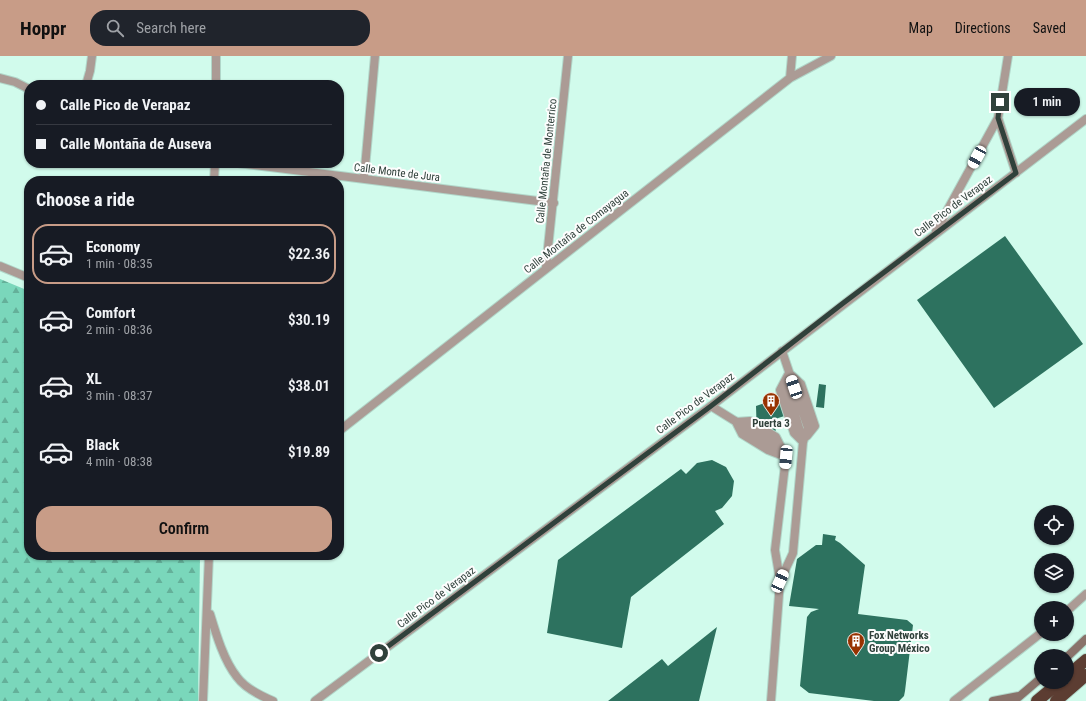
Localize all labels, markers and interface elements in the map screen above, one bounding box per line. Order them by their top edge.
search box [90,10,370,46]
text: Hoppr [20,17,66,40]
icon: search [104,17,126,39]
text: Search here [136,19,206,37]
text: Map [909,20,933,36]
text: Directions [955,20,1011,36]
text: Saved [1033,20,1066,36]
callout: 1 min [1014,88,1080,116]
route end [991,93,1009,111]
text: 1 min [1033,94,1061,109]
text: Calle Pico de Verapaz [60,96,191,114]
street label: Calle Montaña de Monterrico [533,97,560,224]
text: Calle Montaña de Auseva [60,135,212,153]
car [966,144,988,170]
street label: Calle Monte de Jura [353,161,441,184]
street label: Calle Pico de Verapaz [912,173,995,240]
street label: Calle Montaña de Comayagua [521,187,631,276]
text: Choose a ride [36,189,135,210]
icon: car [38,236,74,272]
text: Economy [86,238,140,256]
text: $22.36 [288,245,330,263]
text: 1 min · 08:35 [86,256,152,271]
icon: car [38,302,74,338]
text: Comfort [86,304,135,322]
text: $30.19 [288,311,330,329]
text: 2 min · 08:36 [86,322,152,337]
icon: car [38,368,74,404]
text: XL [86,370,102,388]
street label: Calle Pico de Verapaz [654,370,737,437]
car [784,374,804,400]
text: $38.01 [288,377,330,395]
text: 3 min · 08:37 [86,388,152,403]
building icon: Puerta 3 [761,391,781,416]
place label: Puerta 3 [752,417,790,430]
icon: car [38,434,74,470]
text: Black [86,436,119,454]
text: $19.89 [288,443,330,461]
car [779,445,793,469]
text: 4 min · 08:38 [86,454,152,469]
map controls [1034,505,1074,689]
button: locate [1034,505,1074,545]
button: Confirm [36,506,332,552]
button: layers [1034,553,1074,593]
street label: Calle Pico de Verapaz [395,564,478,631]
car [770,568,790,594]
button: + [1034,601,1074,641]
place label: Fox Networks Group México [869,629,930,655]
building icon: Fox Networks Group México [846,631,866,656]
route start [370,644,388,662]
button: − [1034,649,1074,689]

